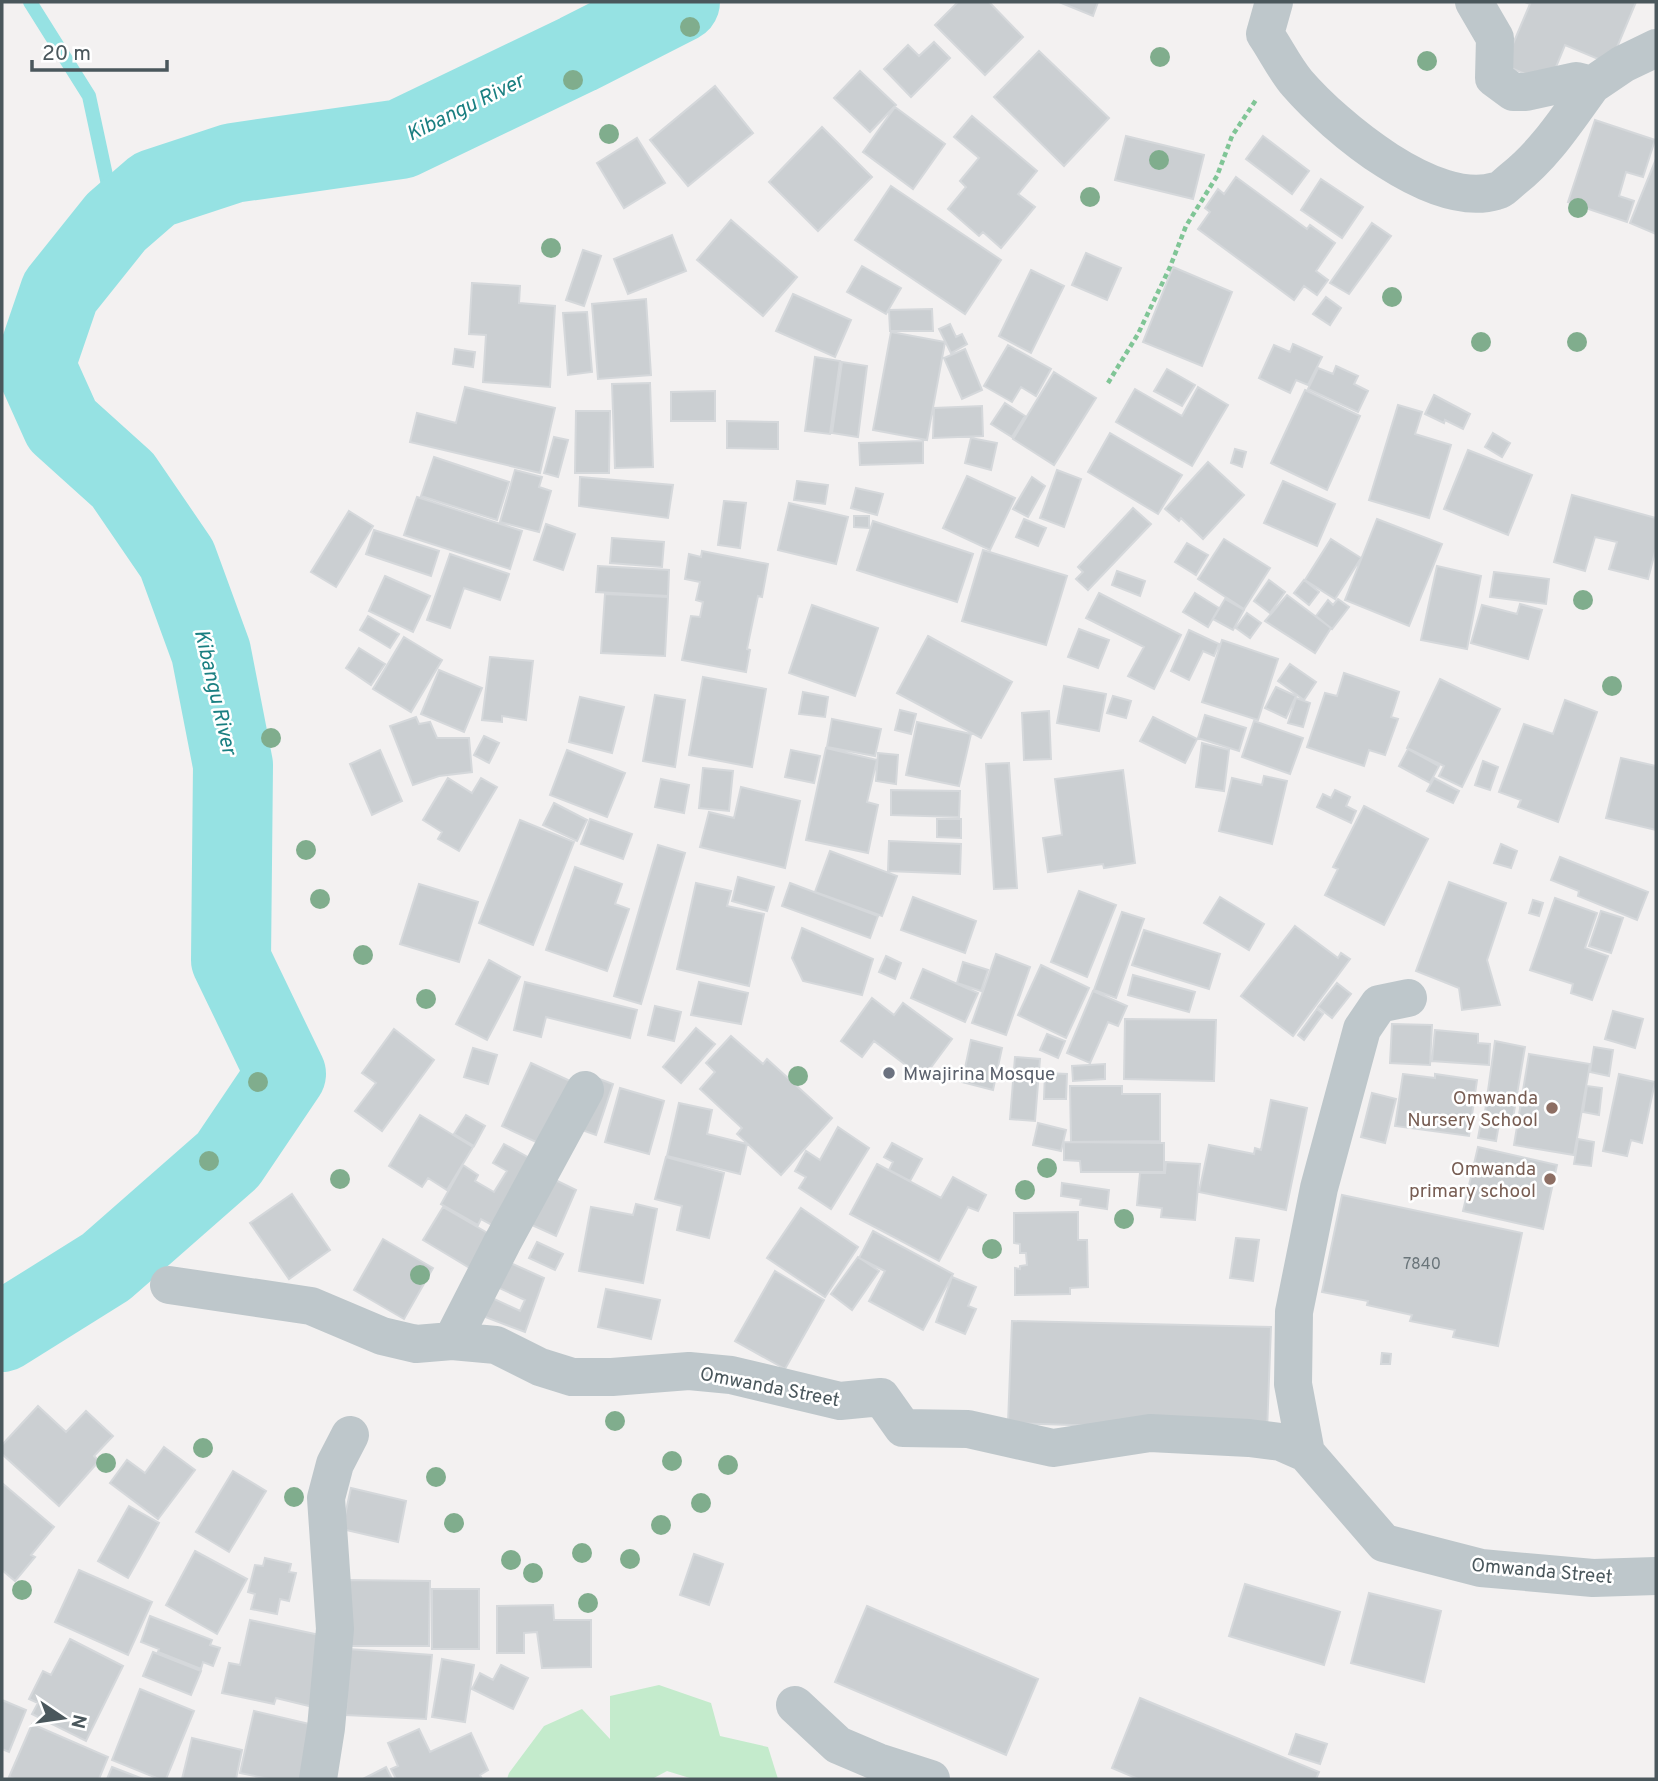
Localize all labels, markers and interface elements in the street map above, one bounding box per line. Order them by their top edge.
scale bar [32,28,166,72]
text: 20 m [42,41,91,68]
water label: Kibangu River [402,67,531,148]
water label: Kibangu River [187,627,242,760]
place label: Mwajirina Mosque [903,1063,1055,1087]
marker: Mwajirina Mosque [881,1065,897,1081]
place label: Omwanda Nursery School [1407,1087,1538,1133]
marker: Omwanda Nursery School [1544,1100,1560,1116]
place label: Omwanda primary school [1409,1158,1536,1204]
marker: Omwanda primary school [1542,1171,1558,1187]
house number: 7840 [1403,1255,1441,1275]
street label: Omwanda Street [698,1363,842,1413]
street label: Omwanda Street [1470,1554,1614,1590]
north arrow [28,1683,98,1753]
text: N [64,1712,91,1731]

